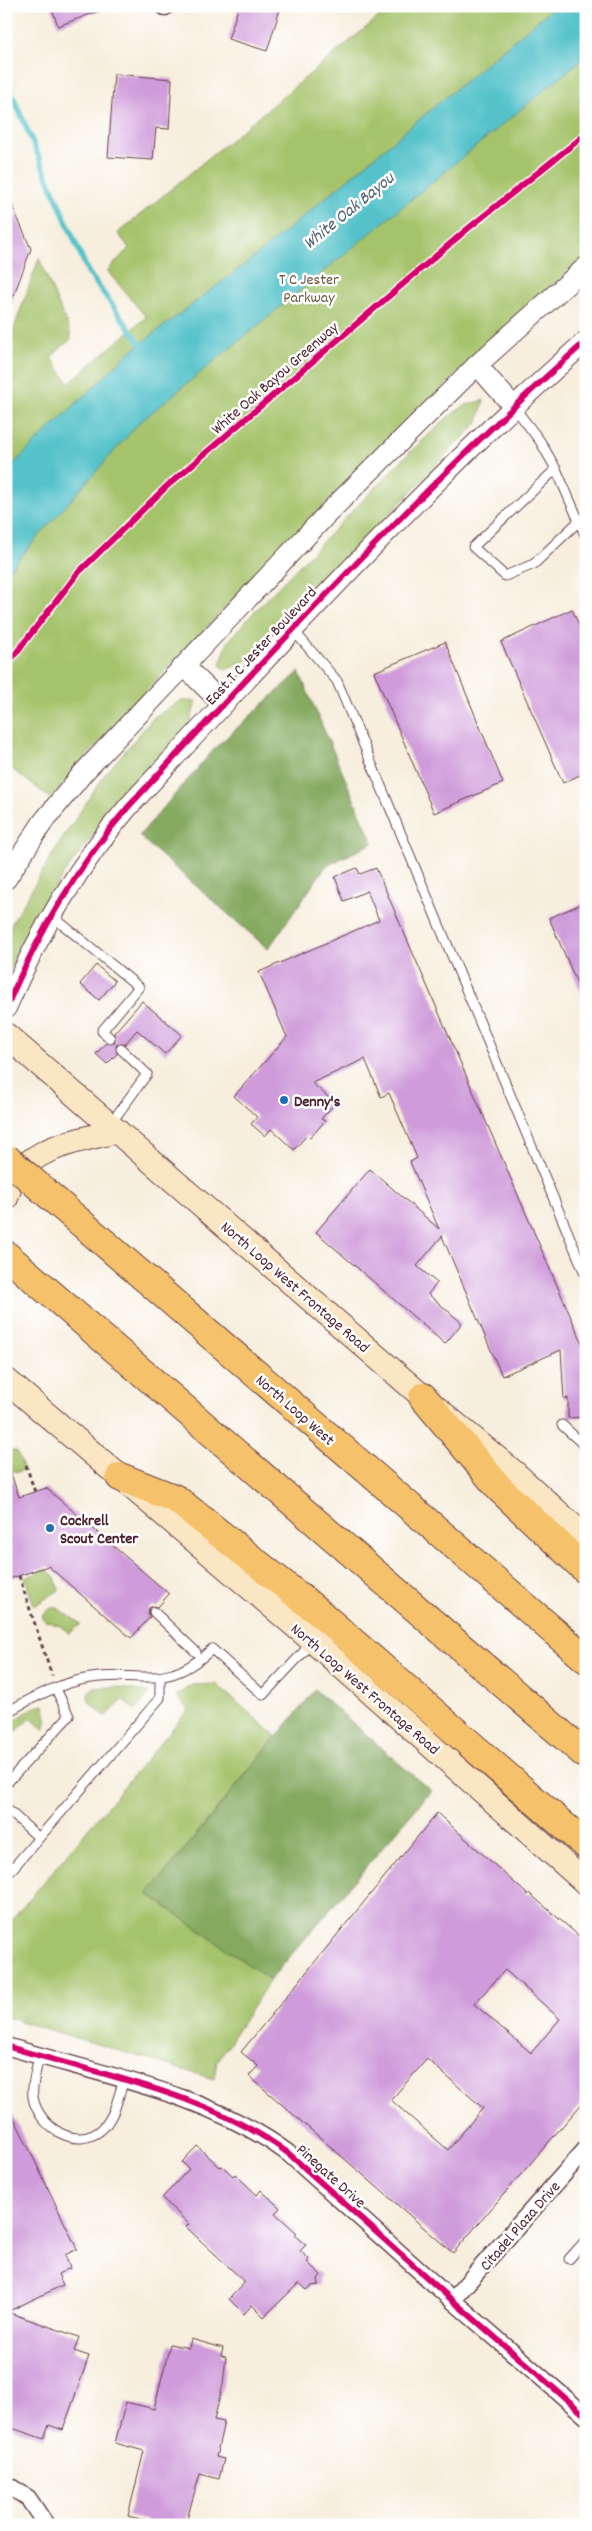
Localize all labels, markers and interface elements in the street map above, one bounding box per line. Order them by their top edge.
water label: White Oak Bayou [299,167,401,257]
park label: T C Jester Parkway [279,269,339,310]
street label: White Oak Bayou Greenway [207,317,345,441]
street label: East T C Jester Boulevard [201,582,323,711]
place label: Denny's [294,1091,341,1114]
marker: Denny's [278,1094,290,1106]
street label: North Loop West Frontage Road [215,1217,374,1359]
street label: North Loop West [250,1370,339,1452]
place label: Cockrell Scout Center [60,1510,139,1551]
marker: Cockrell Scout Center [44,1522,56,1534]
street label: North Loop West Frontage Road [285,1619,444,1761]
street label: Pinegate Drive [290,2139,370,2214]
street label: Citadel Plaza Drive [475,2176,567,2277]

